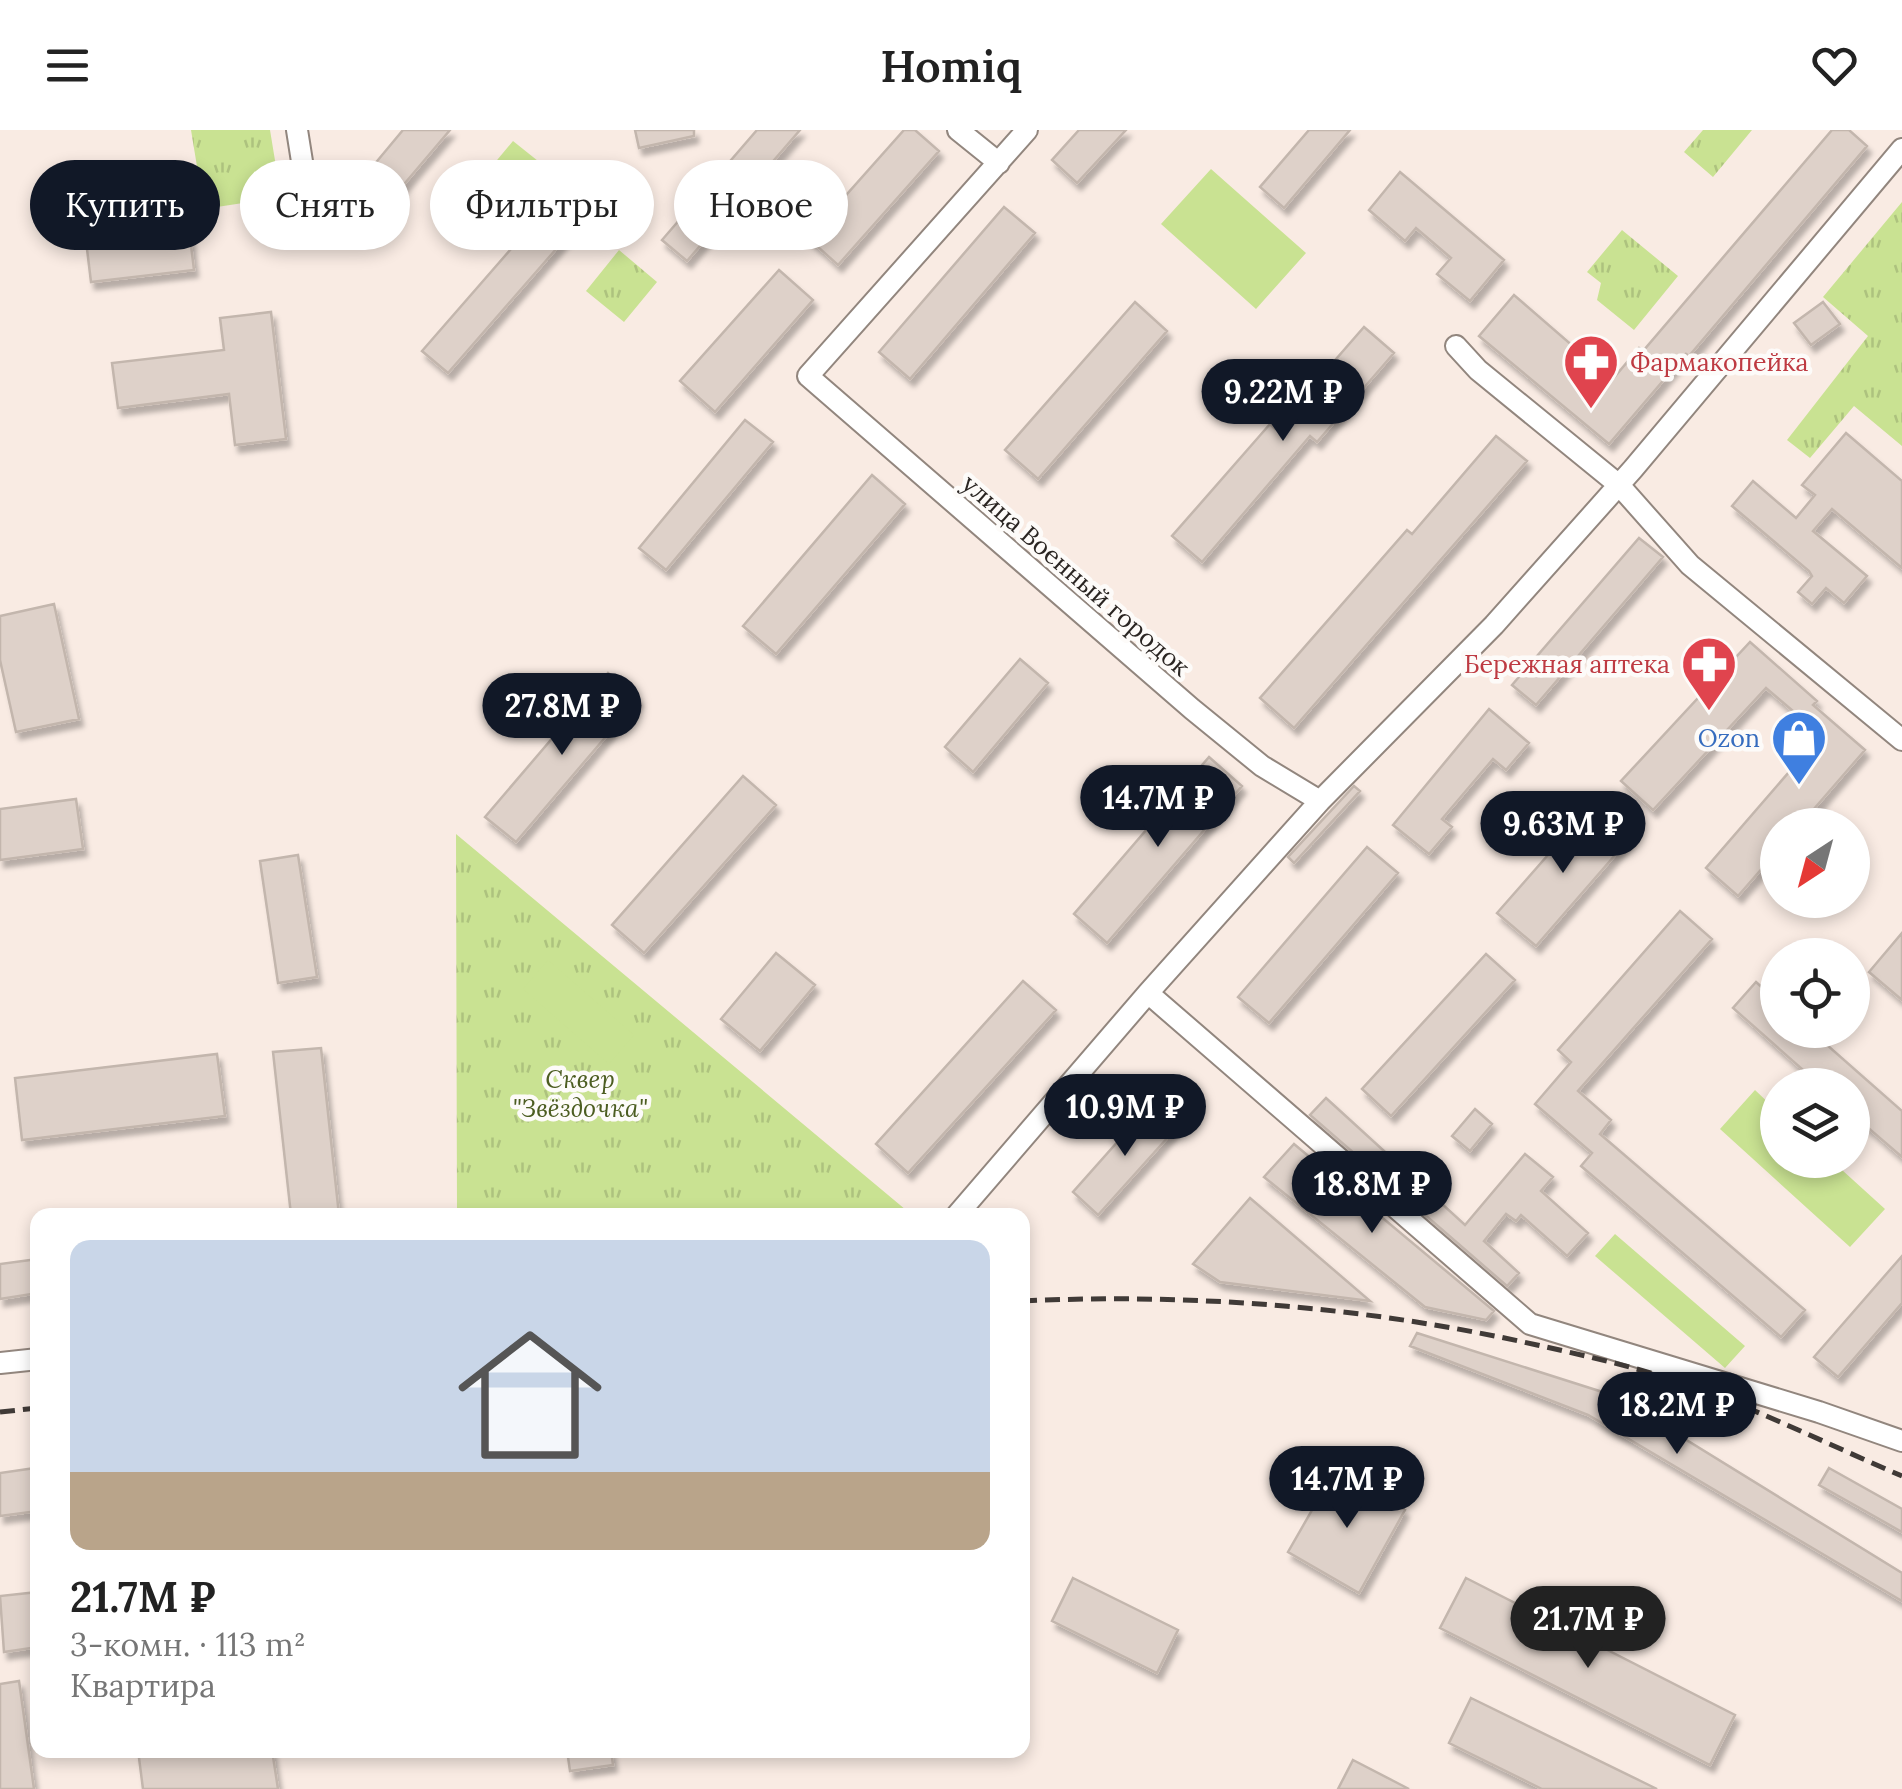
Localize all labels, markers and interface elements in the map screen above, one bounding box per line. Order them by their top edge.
text: Homiq [880,37,1022,94]
icon: menu [40,38,95,93]
icon: heart [1807,38,1862,93]
chip: Купить [30,160,220,250]
chip: Снять [240,160,410,250]
chip: Фильтры [430,160,654,250]
chip: Новое [674,160,848,250]
pharmacy icon: Фармакопейка [1561,332,1621,411]
place label: Фармакопейка [1630,346,1809,378]
pin: 9.22M ₽ [1191,359,1375,444]
text: 9.22M ₽ [1224,371,1342,412]
street label: улица Военный городок [955,467,1197,683]
pharmacy icon: Бережная аптека [1679,634,1739,713]
place label: Бережная аптека [1464,648,1670,680]
pin: 27.8M ₽ [470,673,654,758]
text: 27.8M ₽ [504,685,620,726]
shop icon: Ozon [1769,708,1829,787]
place label: Ozon [1698,722,1760,754]
pin: 14.7M ₽ [1066,765,1250,850]
text: 14.7M ₽ [1102,777,1214,818]
pin: 9.63M ₽ [1471,791,1655,876]
text: 9.63M ₽ [1502,803,1624,844]
north arrow [1760,808,1870,918]
map controls [1760,808,1870,1178]
button: locate [1760,938,1870,1048]
park label: Сквер "Звёздочка" [512,1063,648,1124]
button: layers [1760,1068,1870,1178]
pin: 10.9M ₽ [1033,1074,1217,1159]
text: 10.9M ₽ [1066,1086,1184,1127]
pin: 18.8M ₽ [1280,1151,1464,1236]
text: 18.8M ₽ [1314,1163,1430,1204]
icon: home [440,1305,620,1485]
pin: 18.2M ₽ [1585,1372,1769,1457]
text: 18.2M ₽ [1619,1384,1735,1425]
pin: 14.7M ₽ [1255,1446,1439,1531]
text: 14.7M ₽ [1291,1458,1403,1499]
text: 21.7M ₽ [70,1570,216,1624]
pin: 21.7M ₽ [1496,1586,1680,1671]
text: 21.7M ₽ [1533,1598,1643,1639]
text: 3-комн. · 113 m² [70,1624,306,1665]
text: Квартира [70,1665,216,1706]

